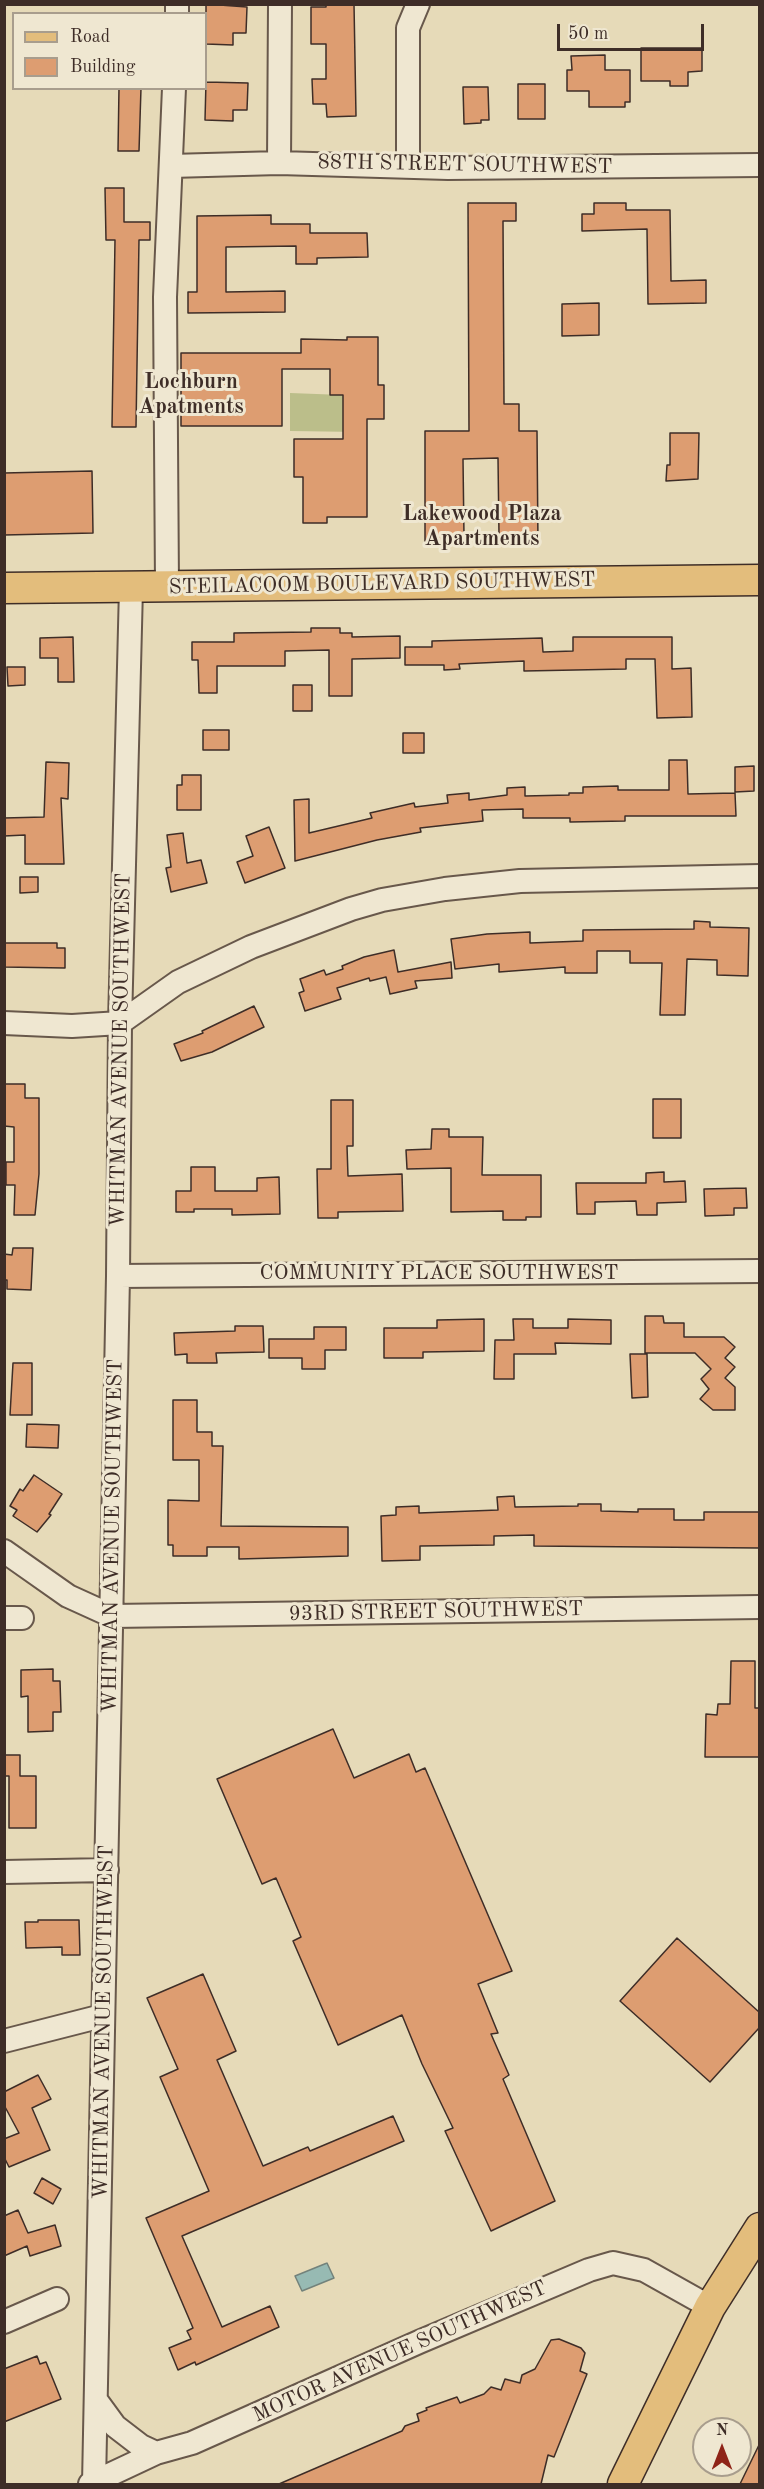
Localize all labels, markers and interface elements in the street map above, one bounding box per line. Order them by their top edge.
legend [12,12,207,90]
scale bar [560,12,707,50]
text: 50 m [568,25,608,43]
text: Road [70,28,110,46]
text: Building [70,58,135,76]
street label: 88TH STREET SOUTHWEST [317,150,613,180]
district label: Lochburn Apatments [138,369,244,420]
district label: Lakewood Plaza Apartments [402,501,562,552]
street label: STEILACOOM BOULEVARD SOUTHWEST [168,568,596,600]
street label: WHITMAN AVENUE SOUTHWEST [105,873,137,1227]
street label: COMMUNITY PLACE SOUTHWEST [260,1260,618,1286]
street label: WHITMAN AVENUE SOUTHWEST [97,1359,129,1713]
street label: 93RD STREET SOUTHWEST [289,1597,583,1627]
street label: WHITMAN AVENUE SOUTHWEST [88,1845,120,2199]
street label: MOTOR AVENUE SOUTHWEST [249,2276,551,2428]
north arrow [692,2417,752,2477]
text: N [716,2423,728,2439]

